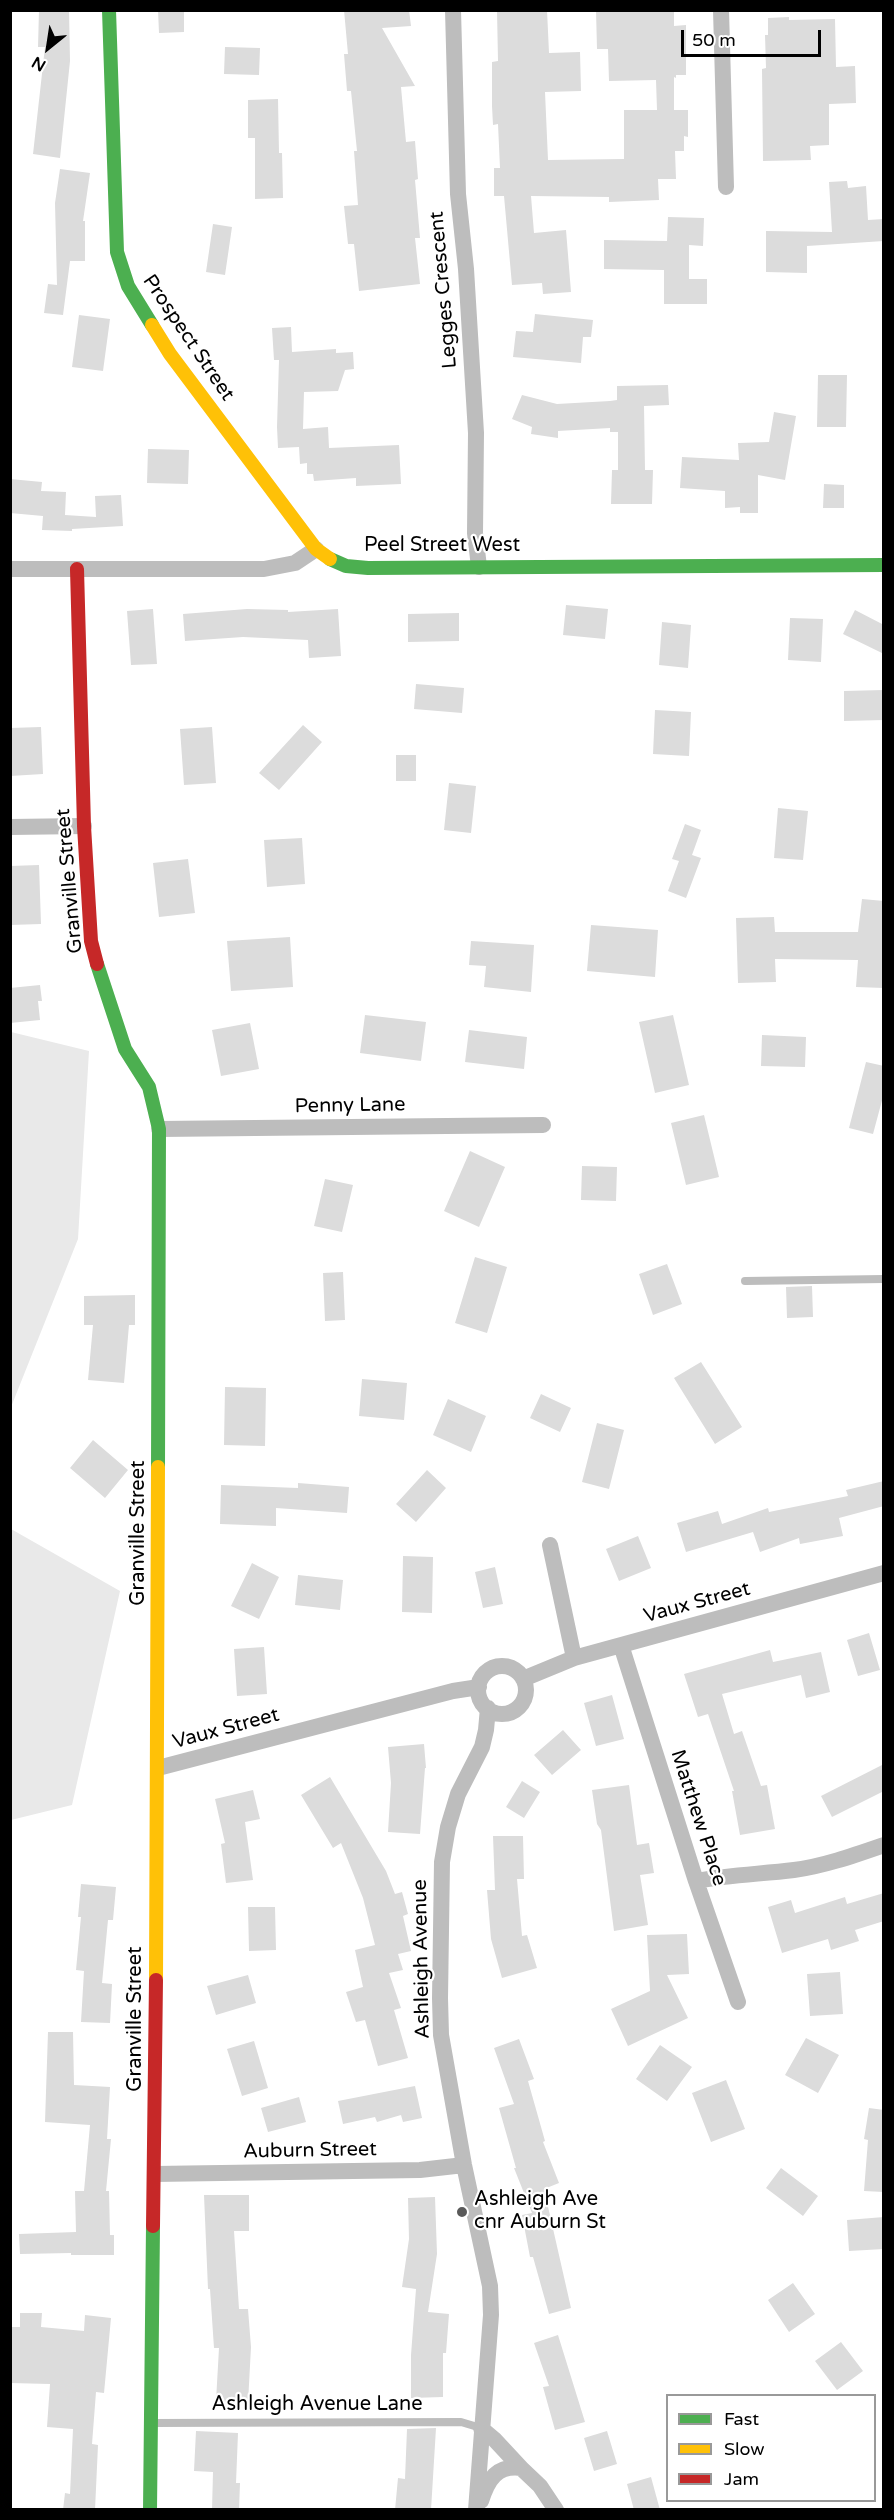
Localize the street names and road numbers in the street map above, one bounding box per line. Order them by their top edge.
street label: Legges Crescent [425,210,463,370]
street label: Prospect Street [137,270,239,406]
street label: Peel Street West [364,534,520,558]
street label: Granville Street [52,808,88,954]
street label: Penny Lane [294,1093,406,1119]
street label: Granville Street [127,1460,151,1606]
street label: Vaux Street [641,1577,753,1629]
street label: Vaux Street [170,1703,282,1755]
street label: Matthew Place [665,1747,731,1889]
street label: Ashleigh Avenue [409,1879,435,2039]
street label: Granville Street [124,1946,148,2092]
street label: Auburn Street [243,2138,377,2164]
street label: Ashleigh Avenue Lane [211,2393,423,2417]

